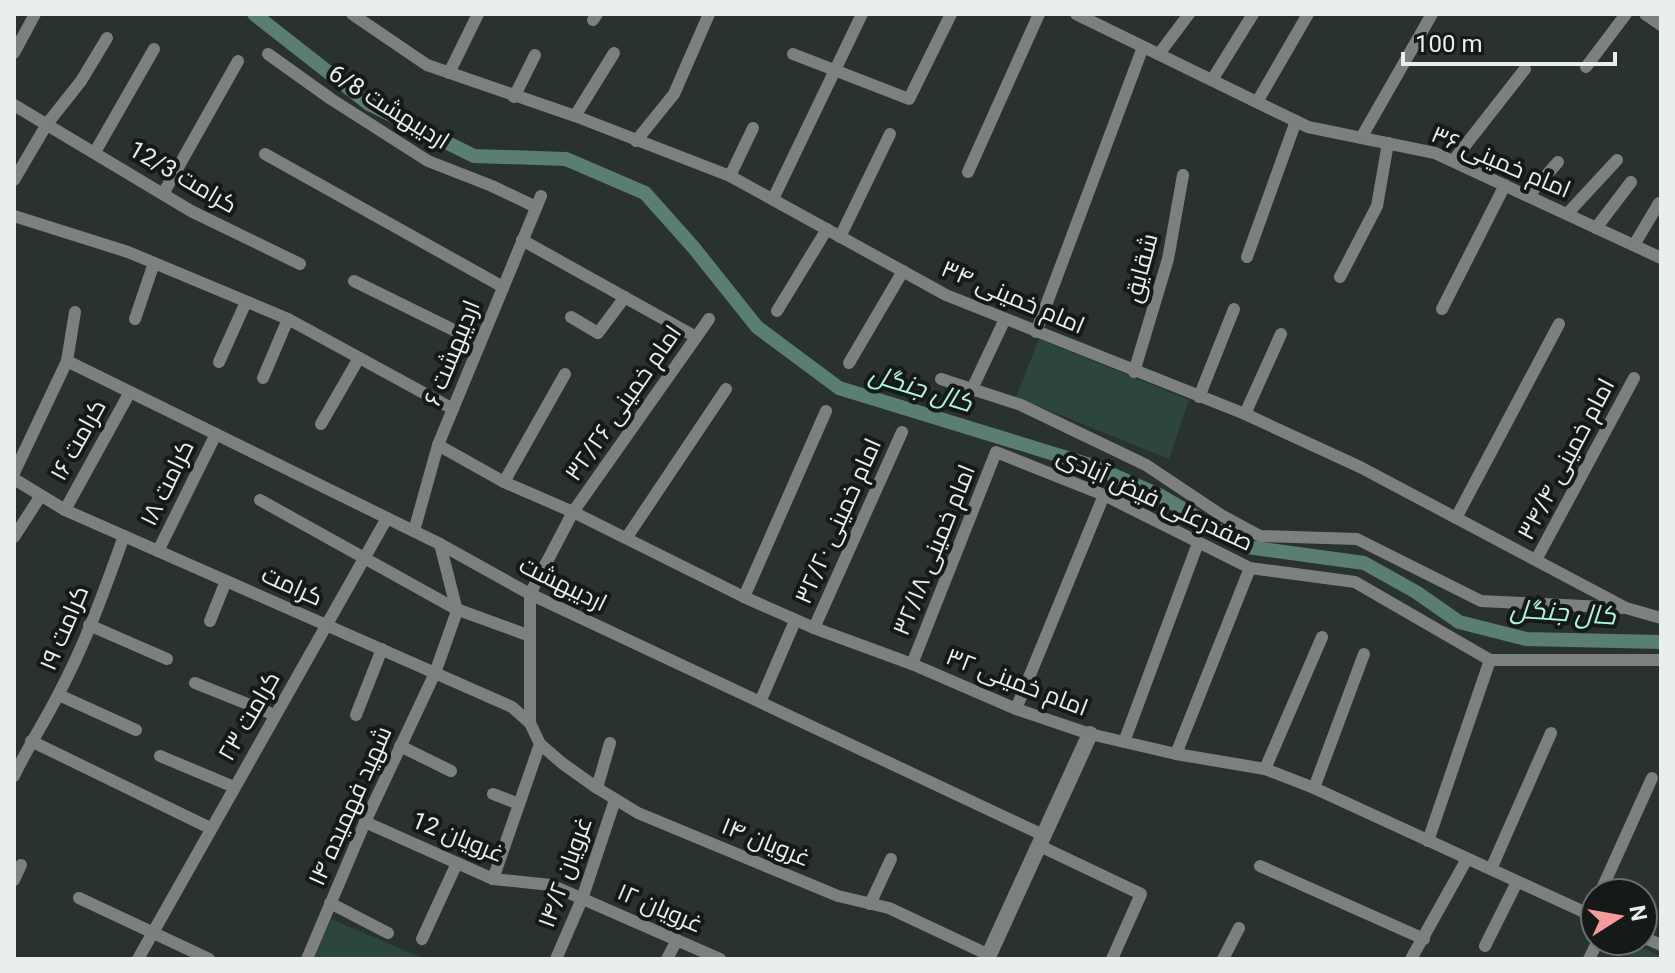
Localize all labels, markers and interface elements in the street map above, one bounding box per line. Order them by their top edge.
scale bar [1403,16,1615,66]
text: 100 m [1415,30,1482,58]
street label: اردیبهشت 6/8 [324,59,454,155]
street label: امام خمینی ۳۶ [1426,120,1575,206]
street label: کرامت 12/3 [124,135,242,219]
street label: شقایق [1118,230,1165,306]
street label: امام خمینی ۳۴ [936,254,1089,342]
street label: اردیبهشت ۶ [418,296,486,410]
street label: امام خمینی ۳۲/۲۶ [559,320,689,487]
water label: کال جنگل [866,358,977,419]
street label: امام خمینی ۳۴/۴ [1512,374,1622,545]
street label: کرامت ۱۶ [44,395,112,485]
street label: امام خمینی ۳۲/۲۰ [789,434,889,609]
street label: کرامت ۱۸ [134,436,200,530]
street label: صفدرعلی فیض آبادی [1053,441,1257,557]
street label: امام خمینی ۳۲/۱۸ [887,460,983,640]
street label: اردیبهشت [515,551,611,617]
street label: کرامت [257,560,327,612]
street label: کرامت ۱۹ [34,581,94,675]
water label: کال جنگل [1509,593,1618,632]
street label: امام خمینی ۳۲ [941,642,1092,724]
street label: کرامت ۲۳ [212,666,286,766]
street label: شهید فهمیده ۱۴ [302,722,398,890]
street label: غرویان 12 [408,806,508,868]
street label: غرویان ۱۴ [718,812,814,872]
street label: غرویان ۱۴/۲ [532,813,598,931]
north arrow [1579,877,1659,957]
street label: غرویان ۱۲ [613,878,707,938]
text: N [1624,903,1652,923]

